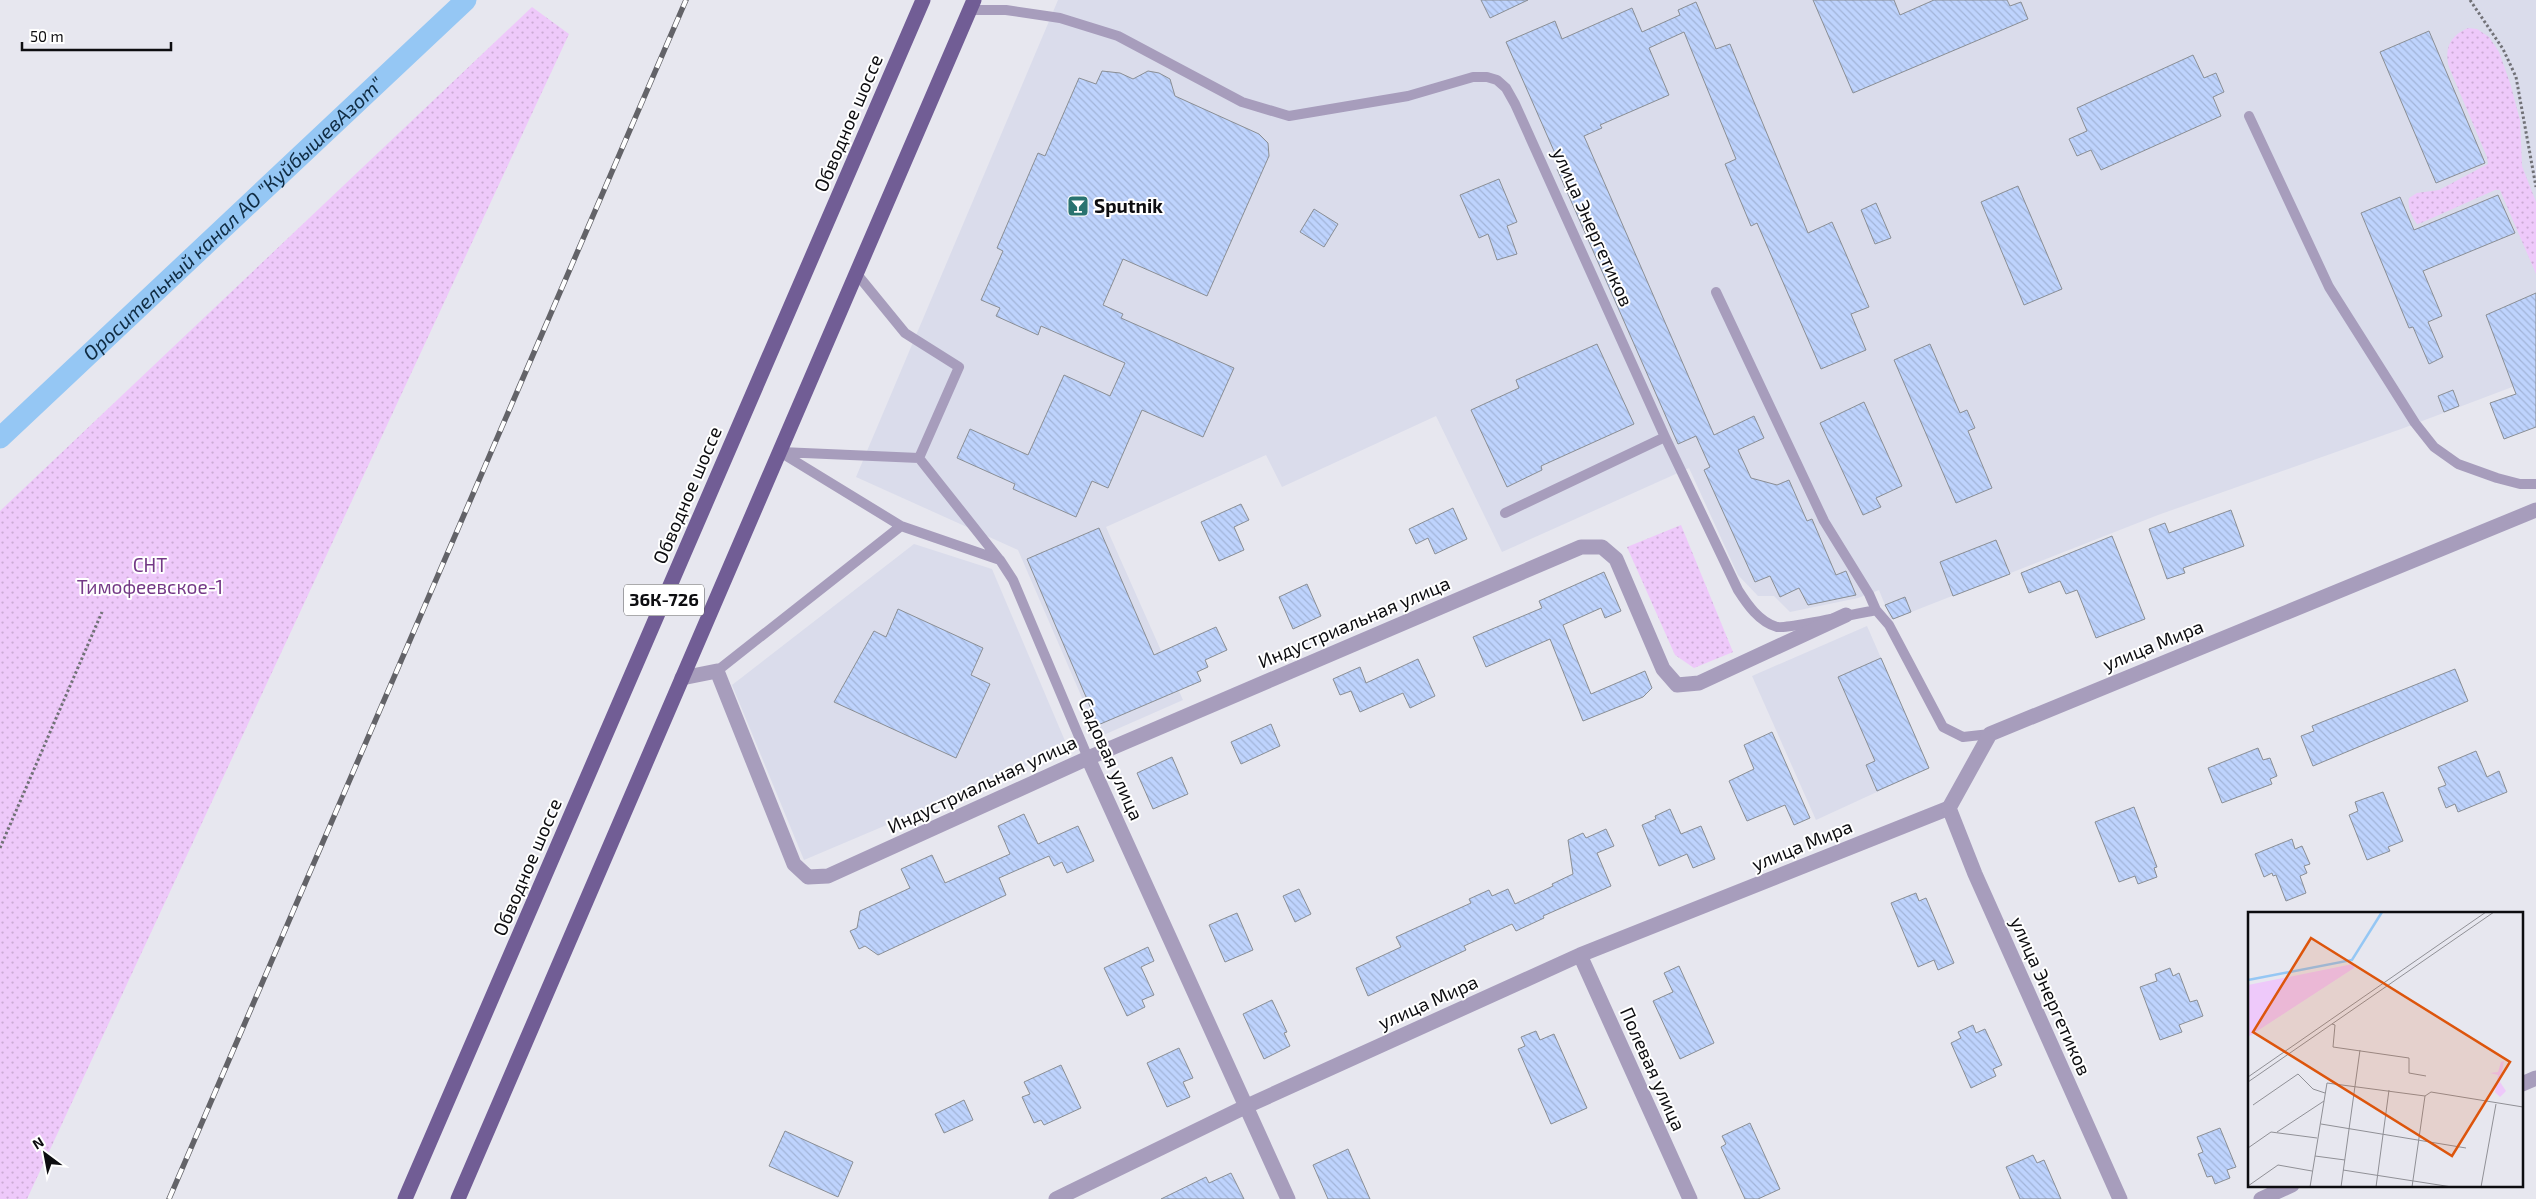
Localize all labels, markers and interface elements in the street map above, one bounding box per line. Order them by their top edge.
scale bar [22,20,171,52]
text: 50 m [30,27,64,45]
street label: Обводное шоссе [808,51,887,195]
water label: Оросительный канал АО "КуйбышевАзот" [77,71,388,365]
street label: улица Энергетиков [1547,144,1639,310]
bar icon: Sputnik [1066,194,1090,218]
place label: Sputnik [1094,194,1163,217]
street label: Обводное шоссе [647,423,726,567]
park label: СНТ Тимофеевское-1 [77,553,223,598]
street label: Индустриальная улица [1254,571,1454,673]
road number: 36К-726 [624,584,704,616]
street label: улица Мира [2099,614,2207,676]
street label: Садовая улица [1073,694,1149,824]
street label: Индустриальная улица [884,730,1080,838]
street label: Обводное шоссе [487,795,566,939]
street label: улица Мира [1748,814,1856,876]
inset map [2248,912,2524,1186]
street label: улица Энергетиков [2005,913,2097,1079]
street label: улица Мира [1374,969,1482,1035]
street label: Полевая улица [1615,1003,1691,1135]
north arrow [20,1129,70,1179]
text: N [29,1133,47,1152]

